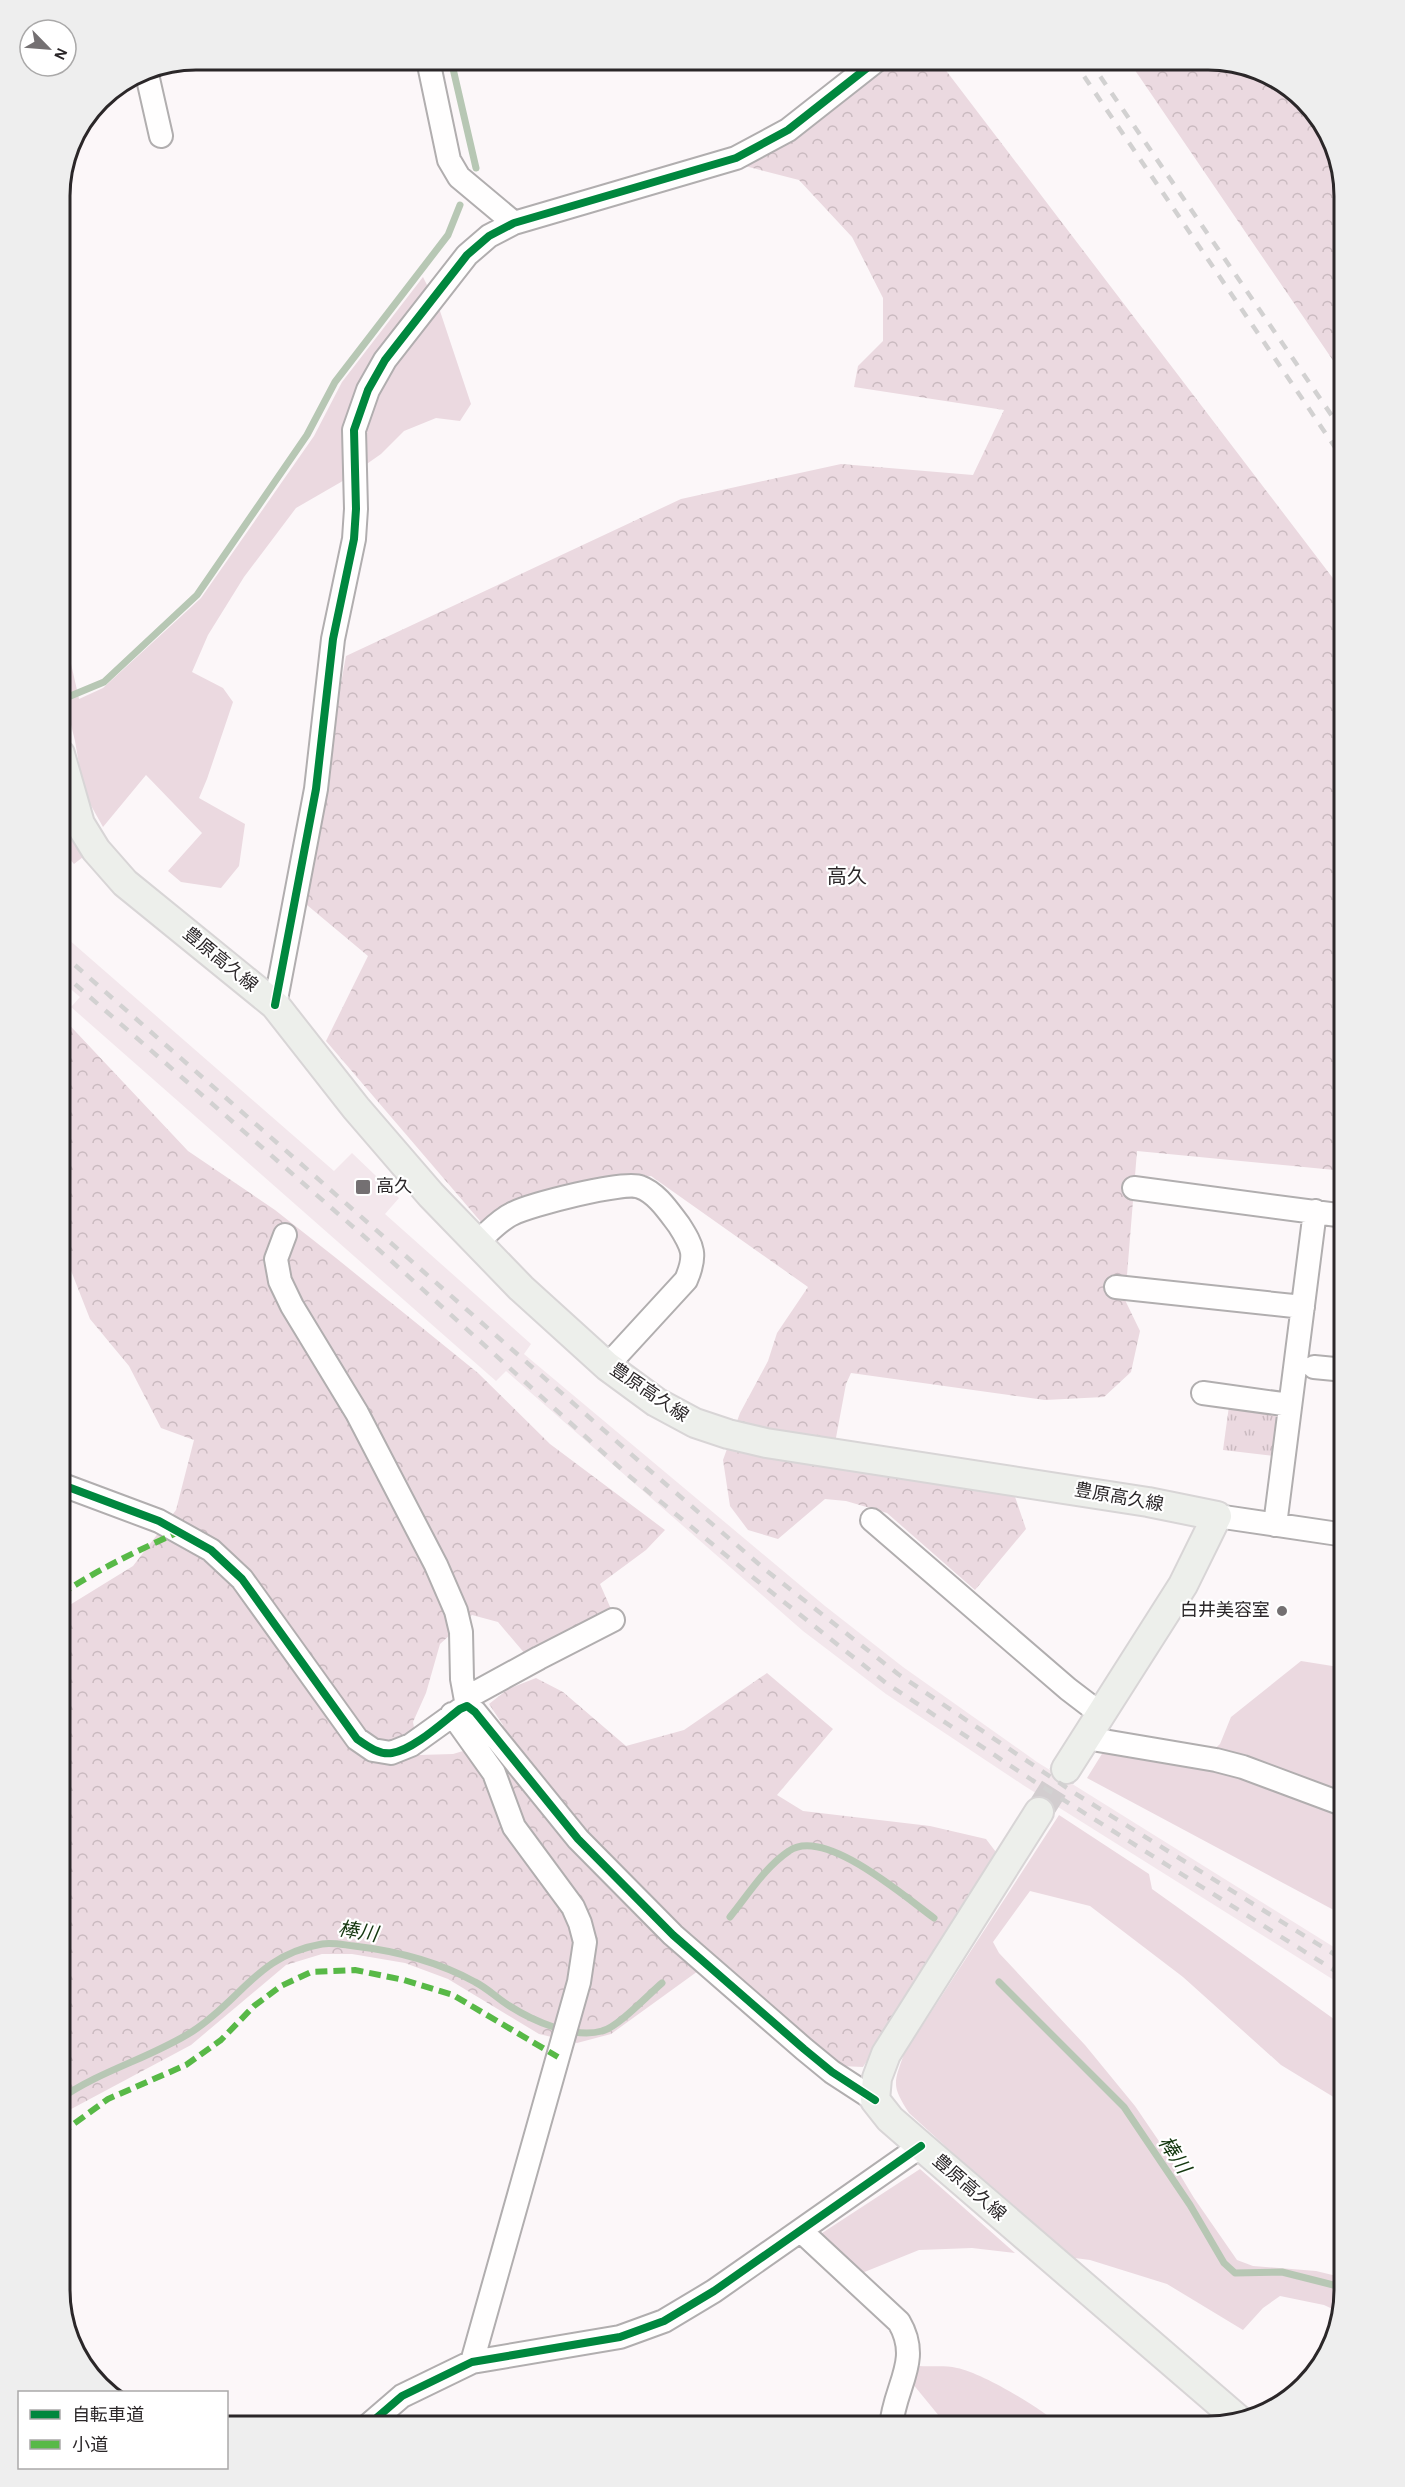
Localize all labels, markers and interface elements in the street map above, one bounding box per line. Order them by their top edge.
north arrow [18,18,78,78]
text: N [51,45,70,62]
district label: 高久 [827,866,867,887]
street label: 豊原高久線 [179,923,262,995]
place label: 高久 [376,1176,412,1196]
marker: 高久 [354,1178,372,1196]
street label: 豊原高久線 [607,1359,692,1426]
street label: 豊原高久線 [1073,1479,1165,1515]
place label: 白井美容室 [1180,1600,1270,1620]
marker: 白井美容室 [1275,1604,1289,1618]
water label: 棒川 [337,1918,381,1945]
water label: 棒川 [1155,2132,1195,2179]
street label: 豊原高久線 [929,2150,1010,2224]
legend [18,2391,228,2469]
text: 自転車道 [72,2405,144,2425]
text: 小道 [72,2435,108,2455]

